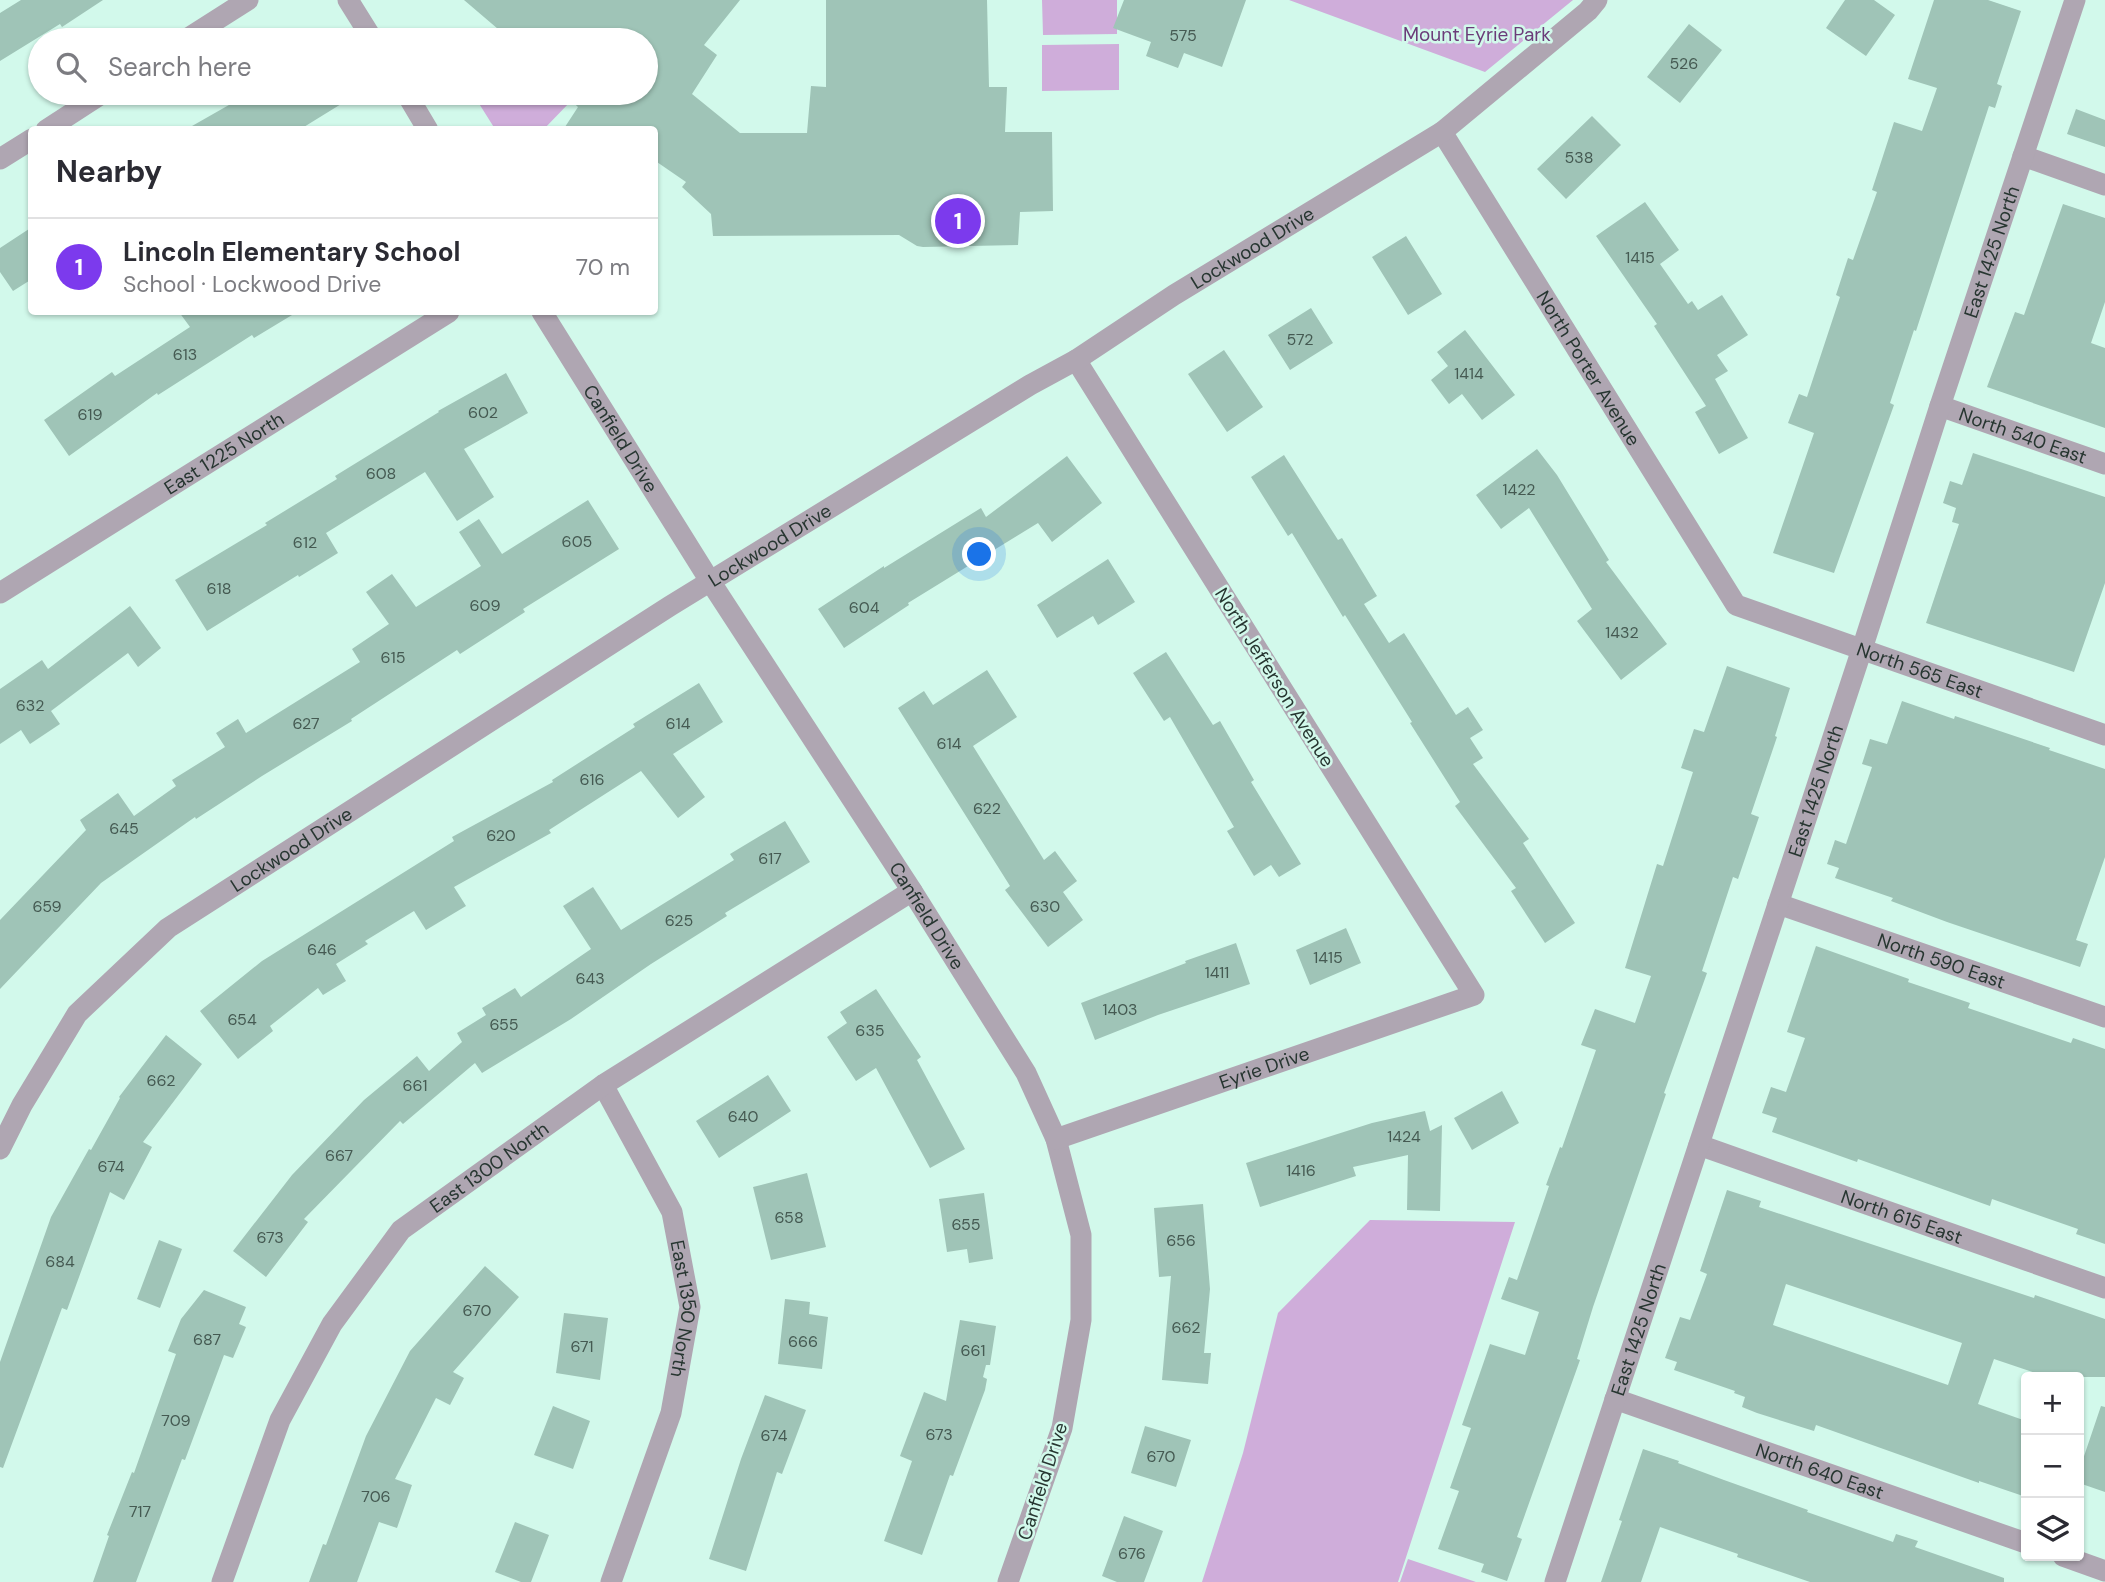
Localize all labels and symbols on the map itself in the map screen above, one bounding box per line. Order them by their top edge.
park label: Mount Eyrie Park [1403,22,1551,47]
house number: 575 [1169,25,1197,46]
house number: 526 [1670,53,1698,74]
house number: 538 [1565,147,1593,168]
street label: East 1425 North [1958,183,2025,321]
pin: 1 [935,195,981,247]
street label: Lockwood Drive [1186,201,1319,295]
house number: 1415 [1625,247,1655,268]
street label: North Porter Avenue [1531,286,1646,451]
house number: 572 [1287,329,1313,350]
house number: 613 [173,344,197,365]
house number: 1414 [1454,363,1484,384]
street label: Canfield Drive [577,380,664,497]
house number: 602 [468,402,498,423]
street label: North 540 East [1956,402,2090,470]
house number: 619 [77,404,103,425]
street label: East 1225 North [159,406,289,500]
house number: 608 [366,463,396,484]
house number: 1422 [1502,479,1536,500]
street label: Lockwood Drive [704,498,836,593]
house number: 605 [562,531,592,552]
house number: 612 [293,532,317,553]
your location [962,537,996,571]
house number: 618 [207,578,231,599]
street label: North Jefferson Avenue [1209,583,1340,772]
house number: 609 [469,595,501,616]
house number: 604 [849,597,880,618]
house number: 1432 [1605,622,1639,643]
street label: North 565 East [1853,637,1986,704]
house number: 615 [381,647,405,668]
house number: 632 [16,695,44,716]
house number: 627 [292,713,320,734]
house number: 614 [666,713,691,734]
street label: East 1425 North [1782,722,1849,860]
house number: 614 [937,733,962,754]
house number: 616 [579,769,605,790]
house number: 622 [973,798,1001,819]
street label: Lockwood Drive [226,801,357,898]
house number: 645 [109,818,139,839]
house number: 620 [486,825,516,846]
house number: 617 [758,848,782,869]
street label: Canfield Drive [883,857,970,974]
house number: 659 [32,896,62,917]
house number: 630 [1030,896,1060,917]
house number: 625 [665,910,693,931]
street label: North 590 East [1874,927,2009,995]
house number: 646 [307,939,337,960]
house number: 1415 [1313,947,1343,968]
house number: 1411 [1205,962,1229,983]
house number: 643 [575,968,605,989]
house number: 1403 [1102,999,1138,1020]
house number: 654 [227,1009,257,1030]
house number: 655 [489,1014,519,1035]
house number: 635 [855,1020,885,1041]
street label: Eyrie Drive [1216,1041,1313,1095]
house number: 662 [147,1070,175,1091]
house number: 661 [402,1075,428,1096]
house number: 640 [728,1106,758,1127]
street label: East 1300 North [425,1116,554,1219]
house number: 1424 [1387,1126,1421,1147]
house number: 667 [325,1145,353,1166]
house number: 674 [98,1156,125,1177]
house number: 1416 [1286,1160,1316,1181]
street label: North 615 East [1838,1184,1966,1250]
house number: 658 [774,1207,804,1228]
house number: 655 [951,1214,981,1235]
house number: 673 [256,1227,284,1248]
house number: 656 [1166,1230,1196,1251]
street label: East 1350 North [665,1238,702,1379]
house number: 684 [45,1251,75,1272]
street label: East 1425 North [1605,1260,1672,1399]
house number: 670 [463,1300,491,1321]
house number: 662 [1172,1317,1200,1338]
house number: 687 [193,1329,221,1350]
house number: 666 [788,1331,818,1352]
house number: 671 [570,1336,594,1357]
house number: 661 [960,1340,986,1361]
house number: 709 [161,1410,191,1431]
street label: Canfield Drive [1012,1419,1073,1543]
house number: 673 [925,1424,953,1445]
house number: 674 [761,1425,788,1446]
street label: North 640 East [1752,1437,1887,1505]
house number: 670 [1147,1446,1175,1467]
house number: 706 [361,1486,391,1507]
house number: 717 [129,1501,151,1522]
house number: 676 [1118,1543,1146,1564]

